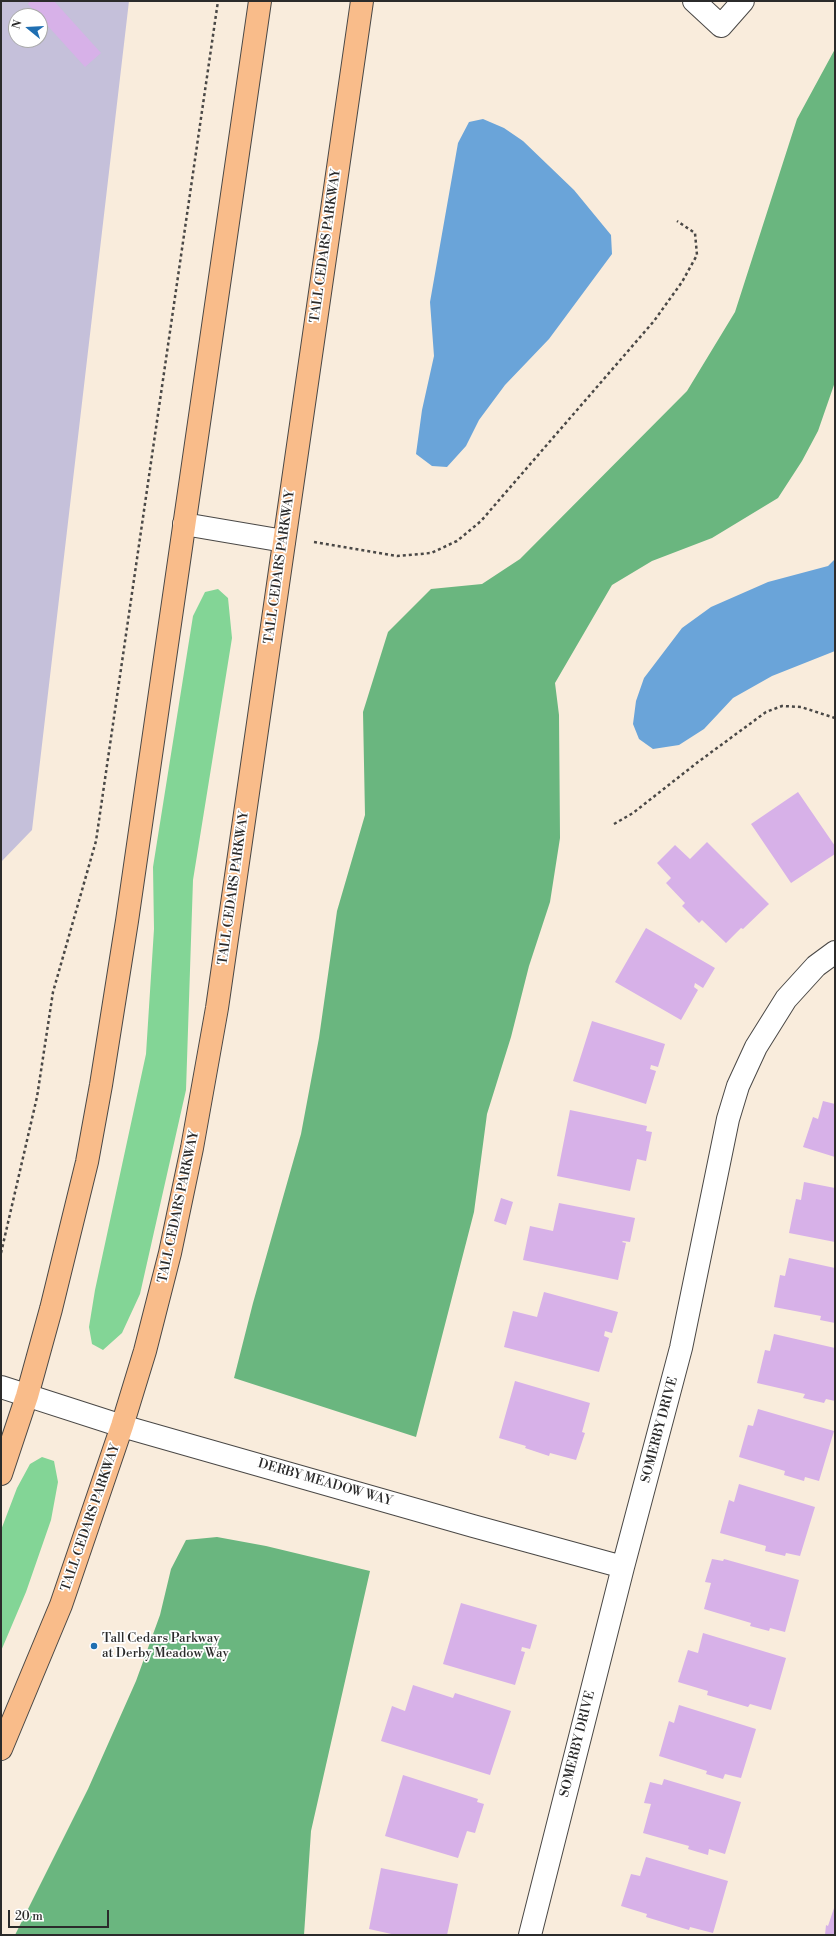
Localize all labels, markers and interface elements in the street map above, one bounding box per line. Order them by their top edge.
north arrow [8,8,48,48]
text: N [10,18,26,31]
street label: TALL CEDARS PARKWAY [307,168,345,324]
street label: TALL CEDARS PARKWAY [261,489,299,645]
street label: TALL CEDARS PARKWAY [215,810,253,966]
street label: TALL CEDARS PARKWAY [155,1130,203,1284]
street label: SOMERBY DRIVE [638,1375,682,1485]
street label: TALL CEDARS PARKWAY [58,1442,124,1594]
street label: DERBY MEADOW WAY [256,1456,394,1510]
place label: Tall Cedars Parkway at Derby Meadow Way [102,1631,229,1662]
marker: Tall Cedars Parkway at Derby Meadow Way [89,1641,99,1651]
street label: SOMERBY DRIVE [557,1689,599,1799]
scale bar [10,1902,111,1928]
text: 20 m [15,1909,43,1924]

